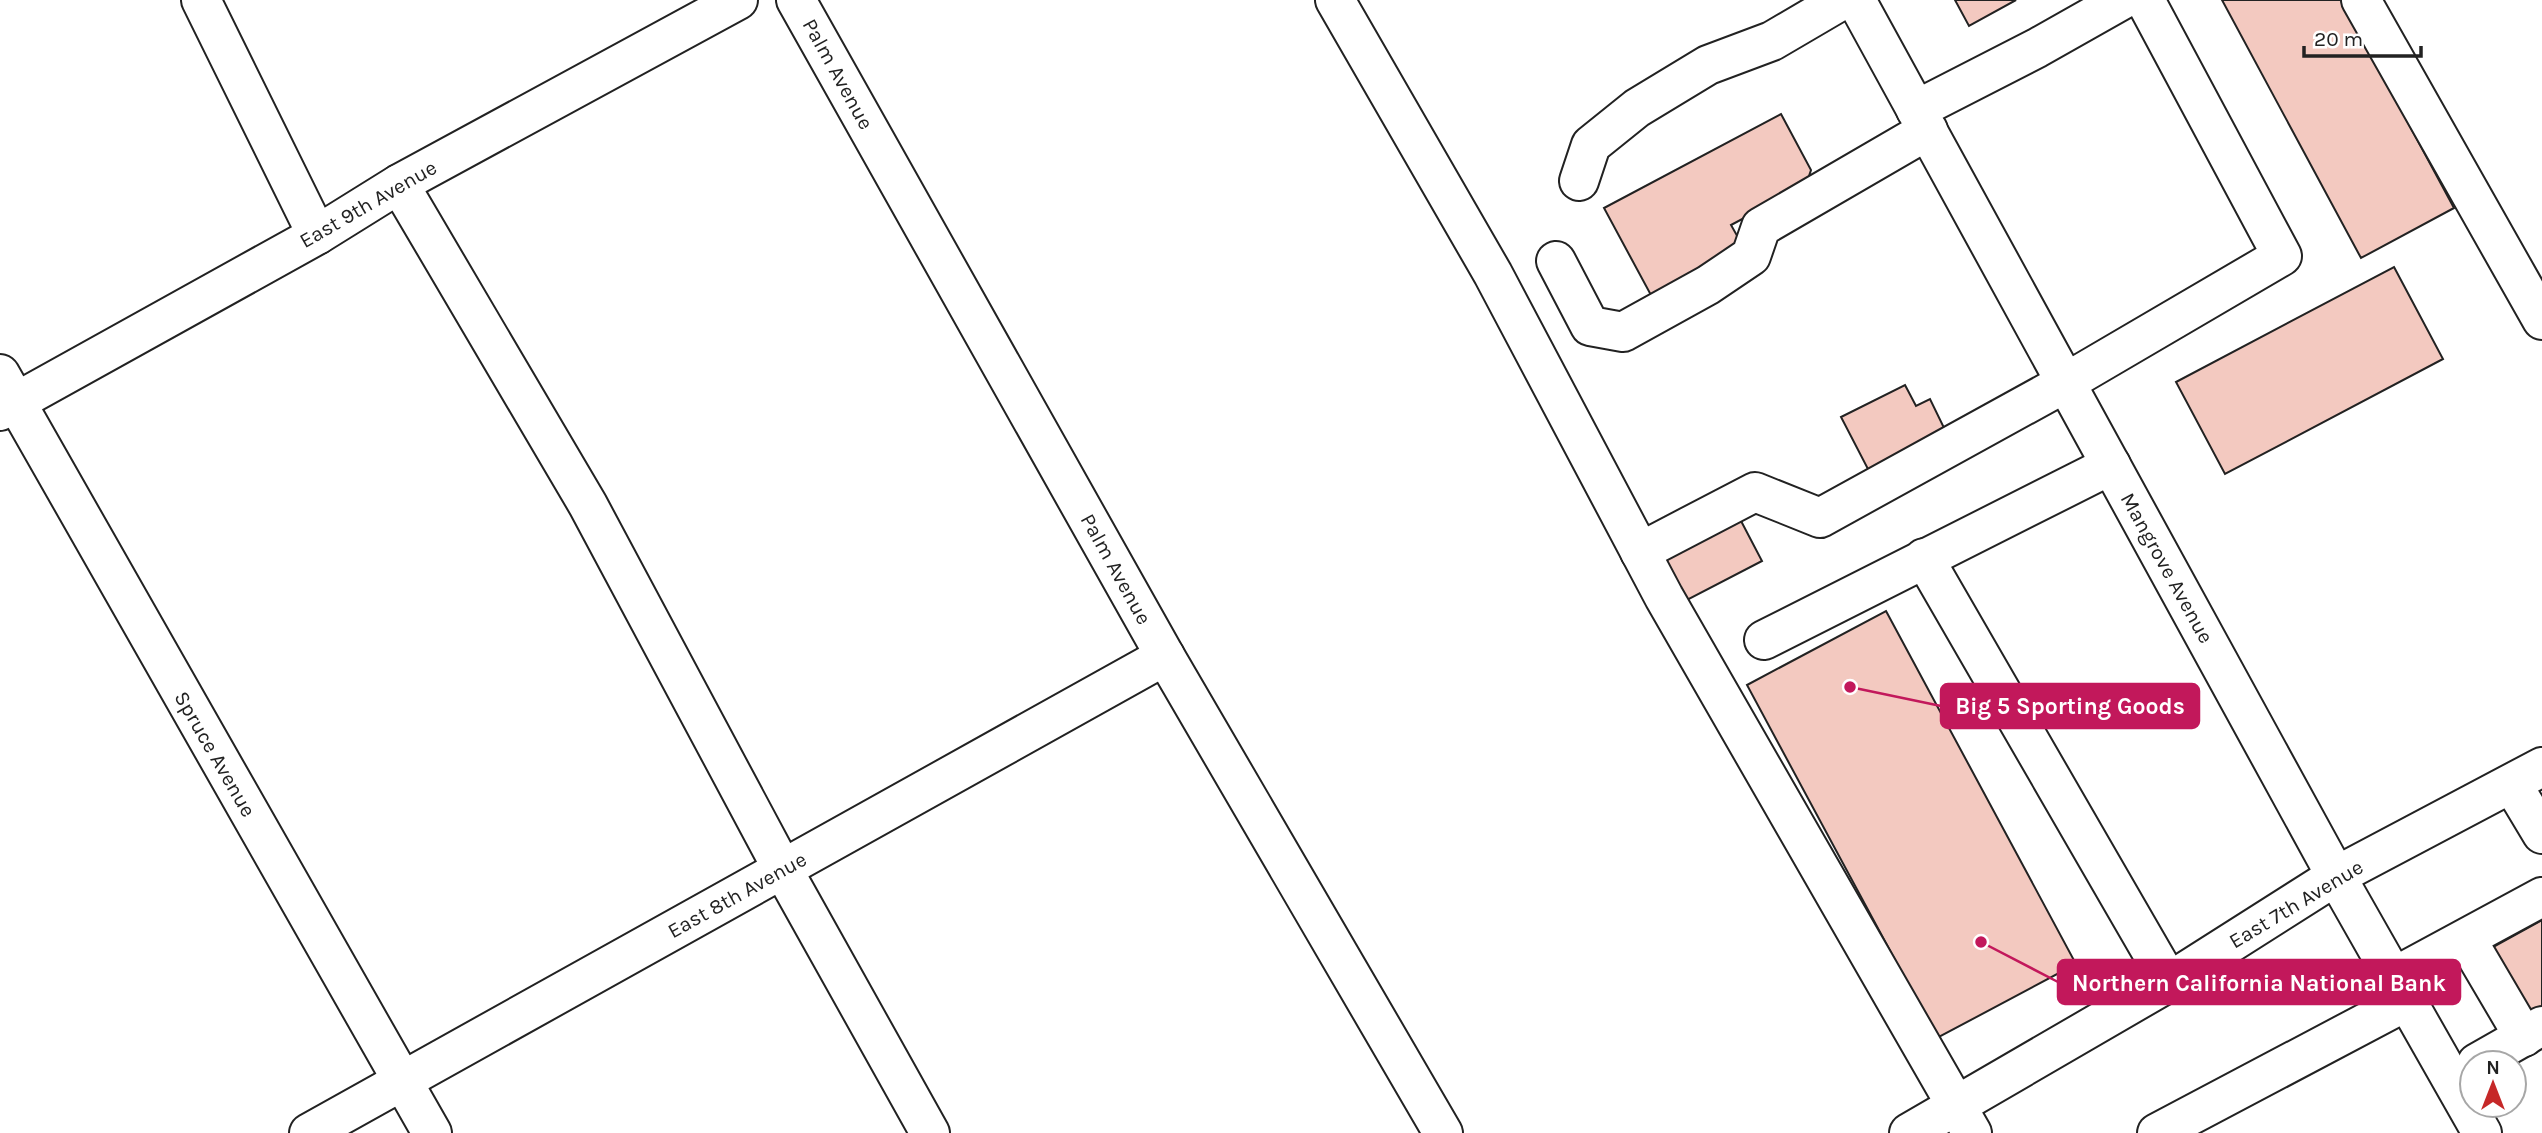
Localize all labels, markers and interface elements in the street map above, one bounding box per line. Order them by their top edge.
street label: Palm Avenue [798,14,878,134]
scale bar [2304,14,2421,58]
text: 20 m [2314,27,2363,51]
street label: East 9th Avenue [295,155,441,253]
street label: Mangrove Avenue [2116,489,2218,647]
street label: Palm Avenue [1076,509,1156,629]
callout: Big 5 Sporting Goods [1941,684,2199,728]
street label: Spruce Avenue [169,687,261,821]
text: Big 5 Sporting Goods [1955,693,2185,720]
street label: East 8th Avenue [663,847,811,943]
street label: East 7th Avenue [2225,855,2367,953]
callout: Northern California National Bank [2058,960,2460,1004]
text: Northern California National Bank [2072,970,2446,997]
north arrow [2458,1049,2528,1119]
text: N [2486,1057,2500,1079]

